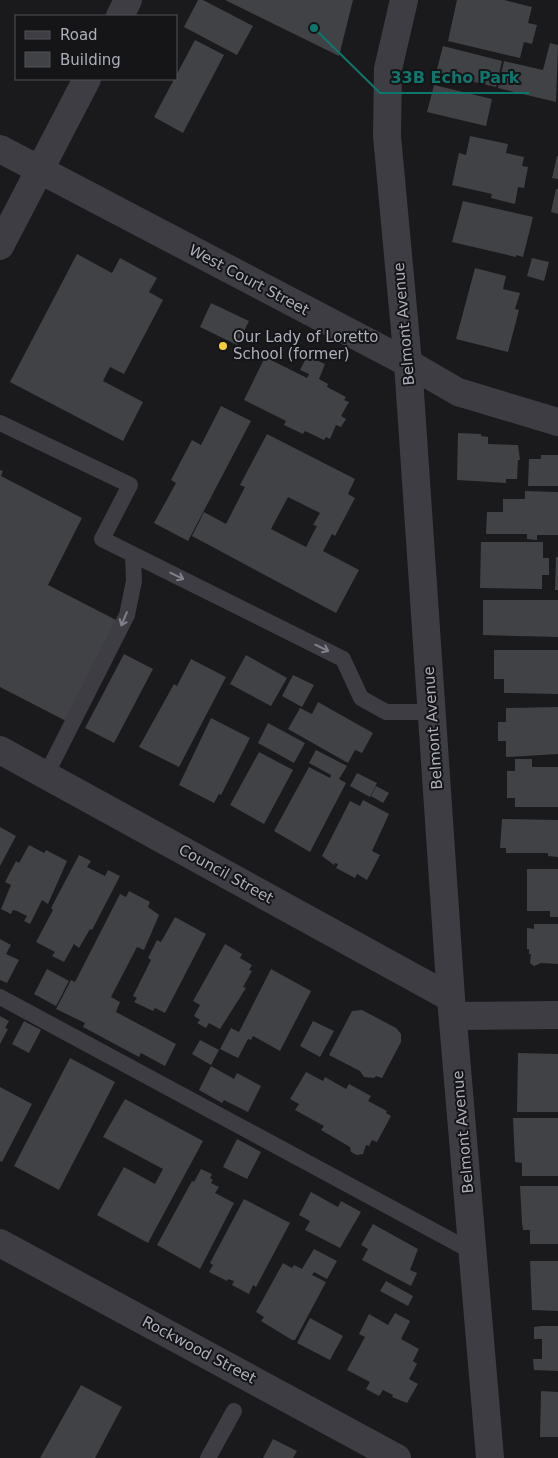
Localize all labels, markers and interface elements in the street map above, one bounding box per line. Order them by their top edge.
legend [15,15,178,80]
text: Road [60,26,98,44]
text: Building [60,51,121,69]
callout: 33B Echo Park [380,62,529,93]
text: 33B Echo Park [390,68,520,87]
street label: West Court Street [186,241,312,319]
street label: Belmont Avenue [390,262,418,386]
place label: Our Lady of Loretto School (former) [233,328,378,363]
marker: Our Lady of Loretto School (former) [217,340,229,352]
one-way arrow [169,571,184,581]
one-way arrow [119,612,128,627]
one-way arrow [314,644,329,653]
street label: Belmont Avenue [420,666,446,790]
street label: Council Street [175,841,277,908]
street label: Belmont Avenue [449,1070,477,1194]
street label: Rockwood Street [139,1312,259,1388]

